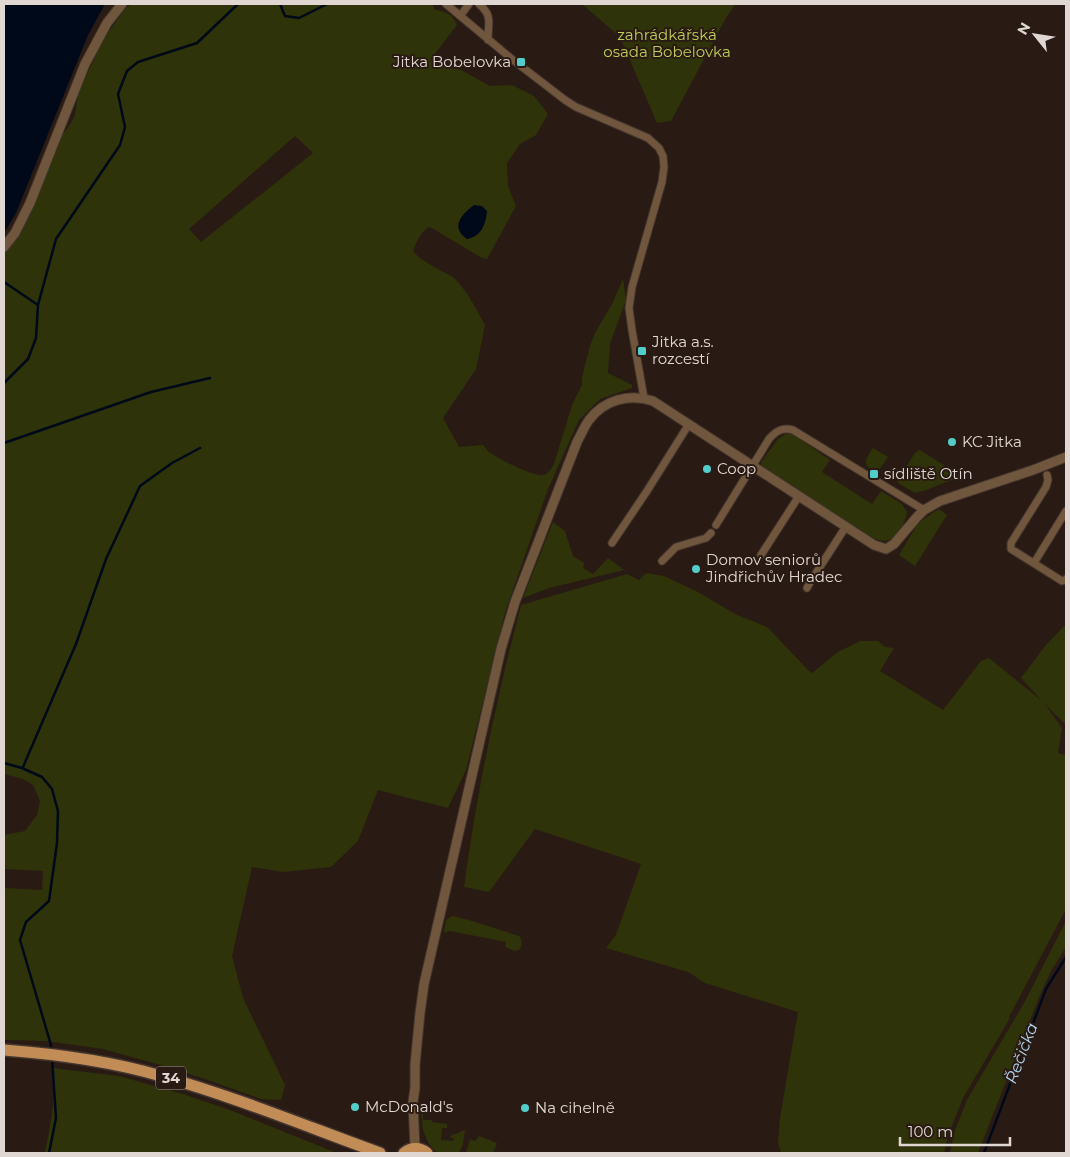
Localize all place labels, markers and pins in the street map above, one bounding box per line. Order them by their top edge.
place label: Jitka Bobelovka [392,52,511,71]
marker: Jitka Bobelovka [515,56,527,68]
place label: Jitka a.s. rozcestí [651,332,714,368]
marker: Jitka a.s. rozcestí [636,345,648,357]
place label: KC Jitka [962,432,1022,451]
marker: KC Jitka [946,436,958,448]
place label: Coop [717,459,756,478]
marker: Coop [701,463,713,475]
place label: sídliště Otín [884,464,973,483]
marker: sídliště Otín [868,468,880,480]
place label: Domov seniorů Jindřichův Hradec [705,550,843,586]
marker: Domov seniorů Jindřichův Hradec [690,563,702,575]
place label: McDonald's [365,1097,453,1116]
place label: Na cihelně [535,1098,615,1117]
marker: McDonald's [349,1101,361,1113]
marker: Na cihelně [519,1102,531,1114]

